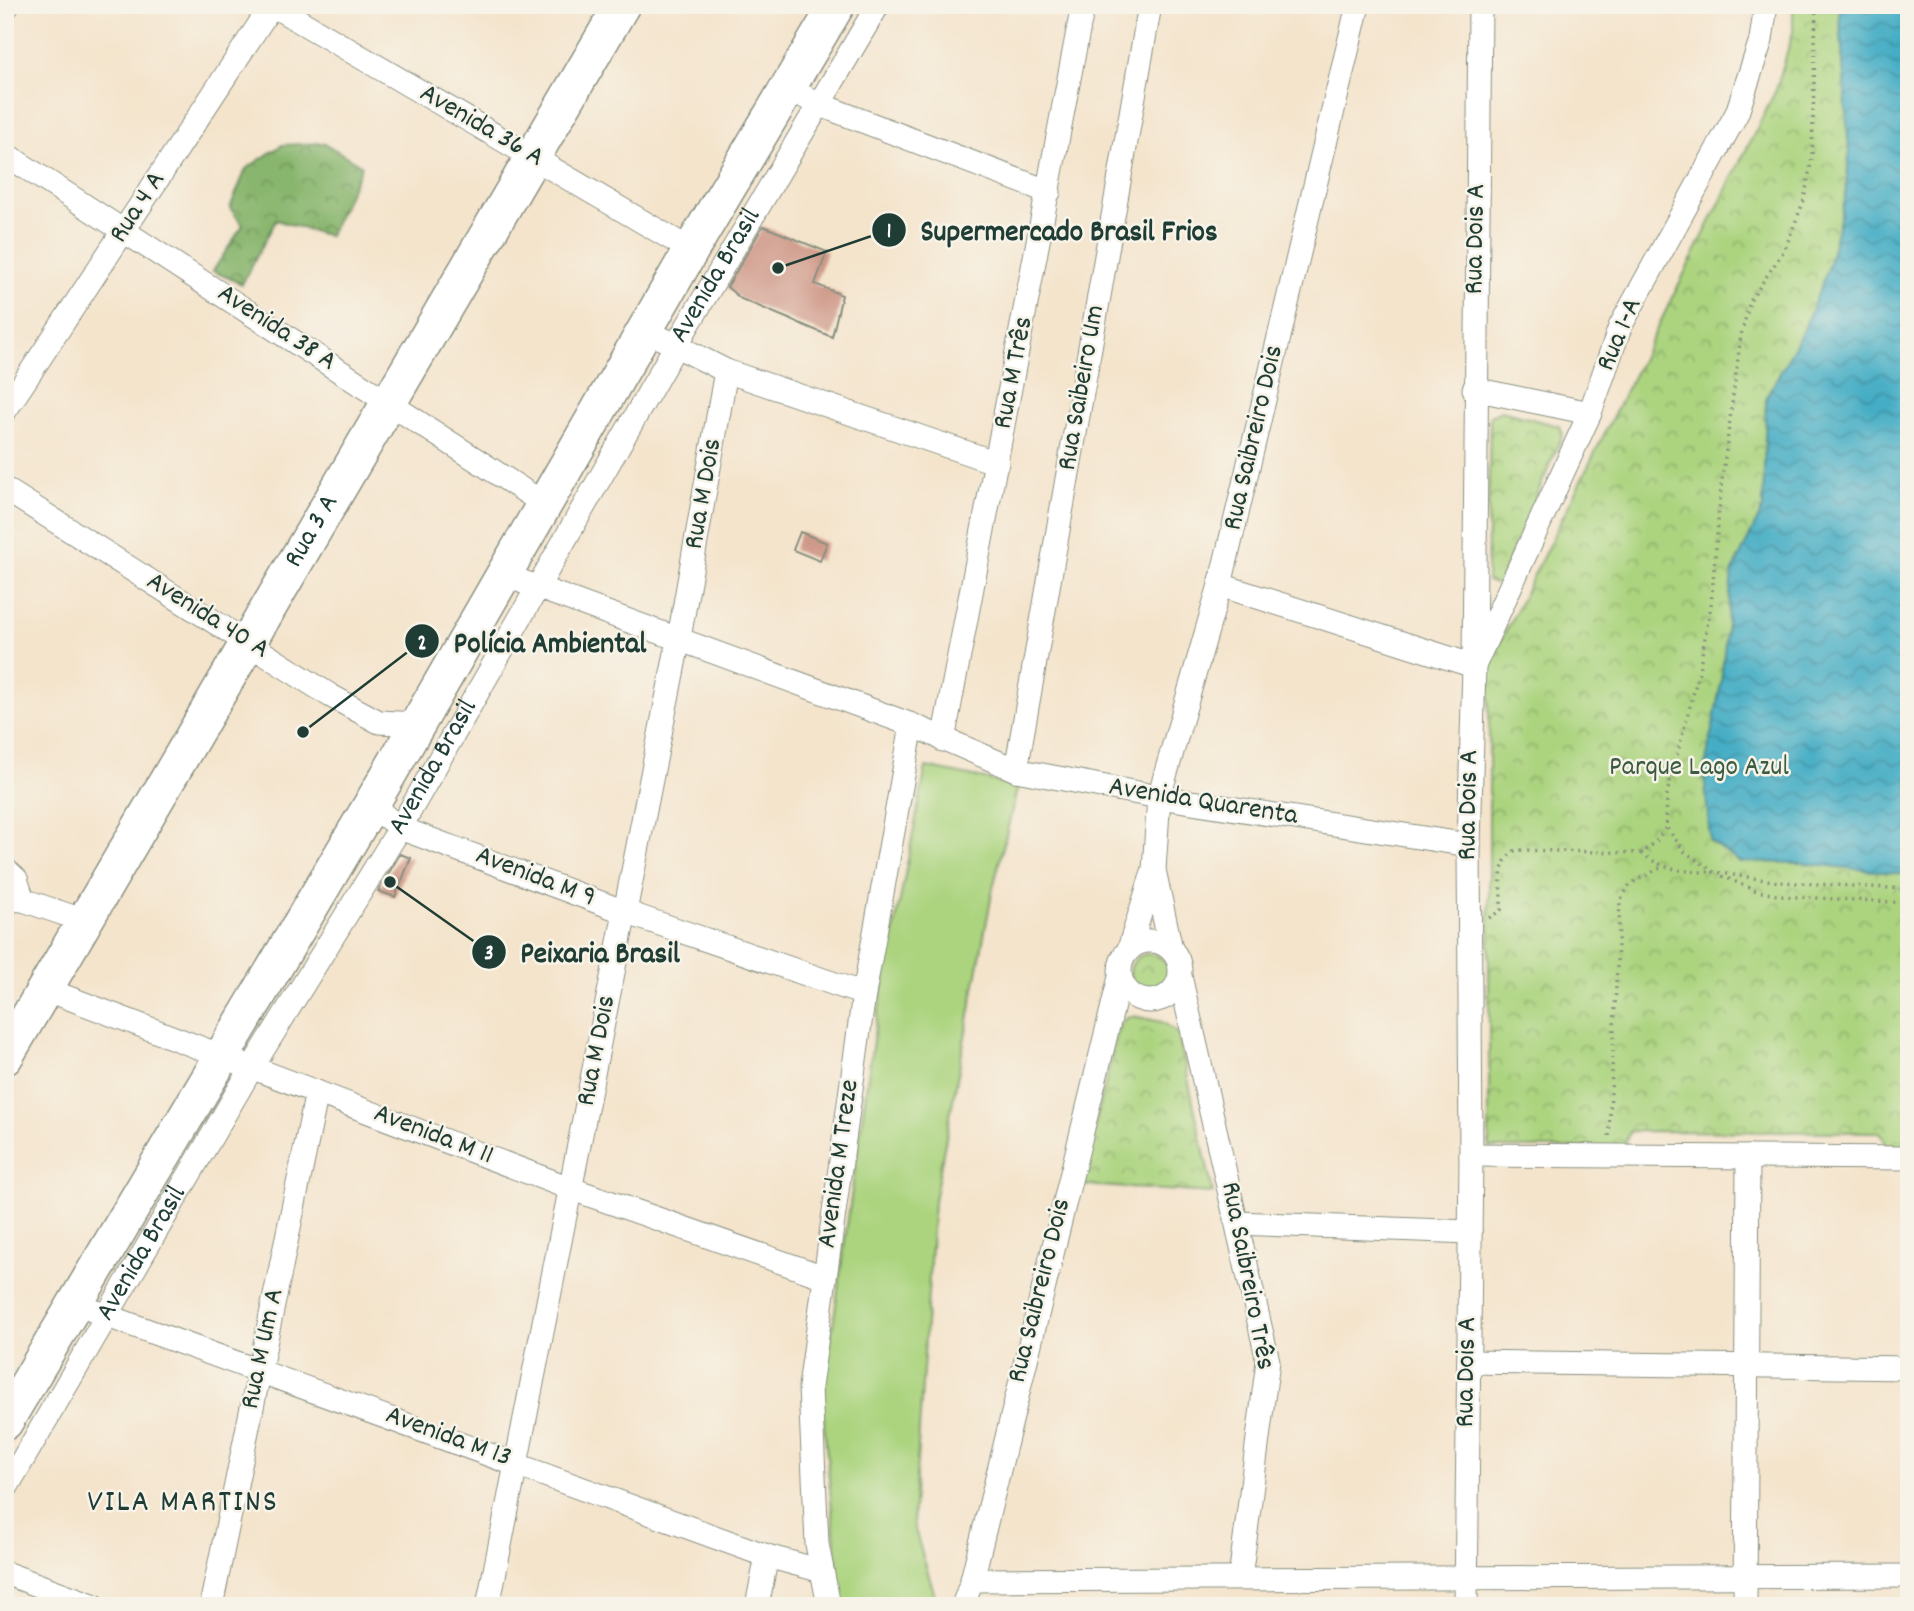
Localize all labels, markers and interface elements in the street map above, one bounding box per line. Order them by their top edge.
street label: Avenida 36 A [411,75,551,179]
street label: Rua 4 A [101,164,177,252]
street label: Rua Dois A [1456,183,1498,295]
street label: Avenida Brasil [661,201,773,351]
callout: Supermercado Brasil Frios [871,204,1231,255]
text: Supermercado Brasil Frios [920,213,1218,256]
text: 1 [887,218,891,248]
street label: Avenida 38 A [208,275,344,383]
street label: Rua 1-A [1588,292,1654,378]
street label: Rua Saibeiro Um [1049,302,1117,474]
street label: Rua M Três [985,313,1045,433]
street label: Rua Saibreiro Dois [1214,341,1296,535]
street label: Rua M Dois [676,435,734,553]
street label: Rua 3 A [276,487,350,576]
street label: Avenida 40 A [138,563,276,671]
callout: Polícia Ambiental [404,616,660,667]
text: Polícia Ambiental [454,625,647,668]
text: 2 [417,630,427,660]
street label: Avenida Brasil [380,693,489,843]
street label: Rua Dois A [1449,749,1491,861]
park label: Parque Lago Azul [1609,749,1789,789]
street label: Avenida Quarenta [1106,768,1301,838]
street label: Avenida M 9 [469,837,601,919]
callout: Peixaria Brasil [471,926,694,977]
text: Peixaria Brasil [520,935,681,978]
text: 3 [484,940,494,970]
street label: Rua M Dois [568,992,628,1110]
street label: Avenida M Treze [808,1077,872,1251]
street label: Avenida M 11 [367,1095,499,1177]
street label: Avenida Brasil [88,1179,198,1329]
street label: Rua Saibreiro Três [1208,1179,1284,1373]
street label: Rua Saibreiro Dois [999,1195,1083,1387]
street label: Rua M Um A [232,1285,296,1413]
street label: Rua Dois A [1447,1316,1489,1428]
street label: Avenida M 13 [379,1397,517,1479]
district label: VILA MARTINS [87,1481,279,1527]

